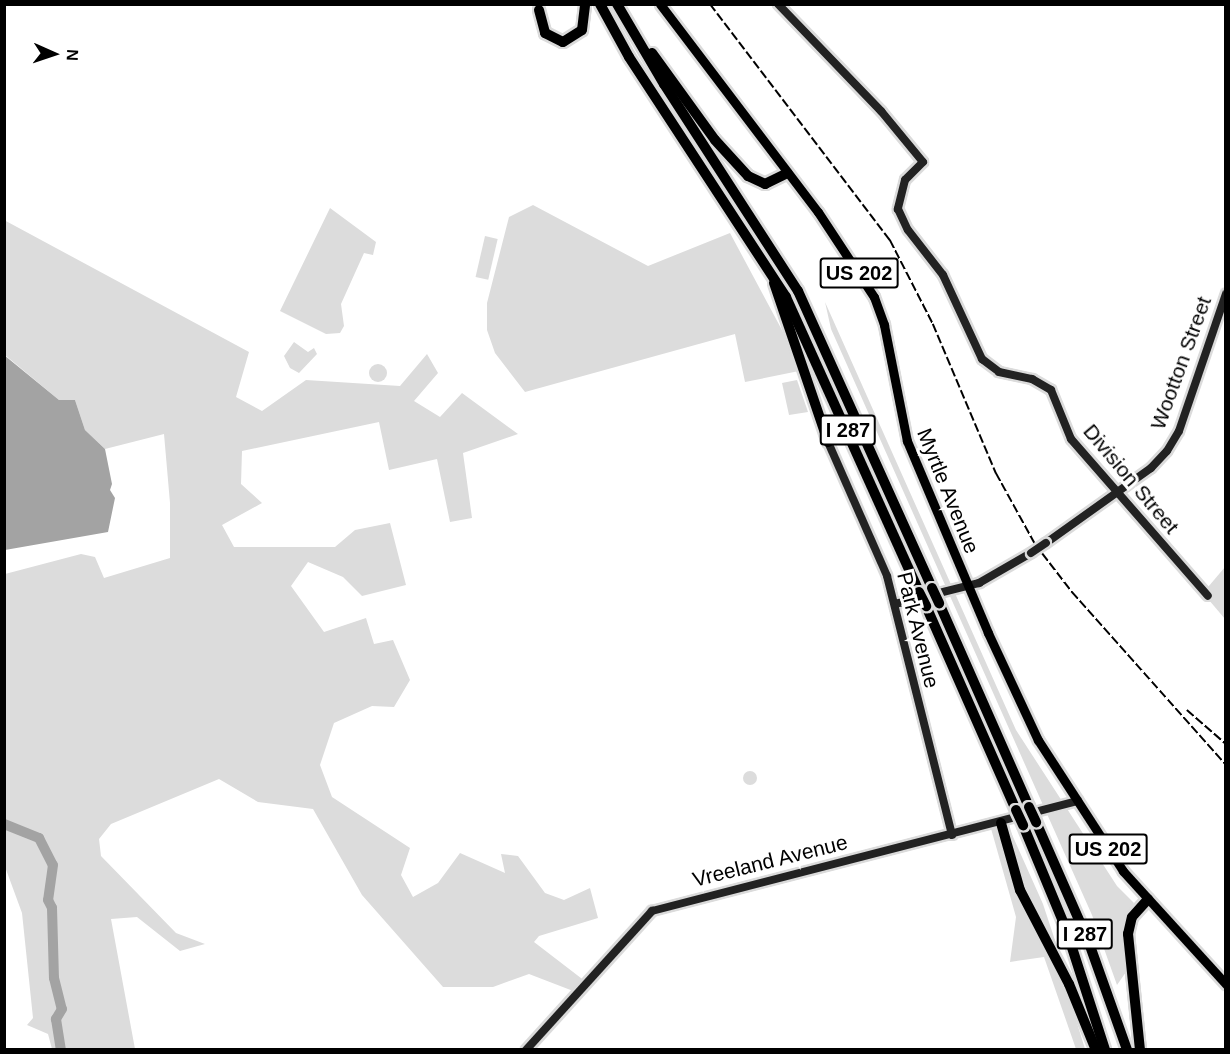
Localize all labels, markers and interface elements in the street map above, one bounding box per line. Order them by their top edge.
north arrow [24,24,84,84]
text: N [64,49,81,61]
road number: US 202 [818,256,900,290]
street label: Wootton Street [1145,293,1217,433]
road number: I 287 [820,413,876,447]
street label: Division Street [1078,419,1184,539]
street label: Myrtle Avenue [911,424,985,558]
street label: Park Avenue [891,569,945,691]
street label: Vreeland Avenue [689,829,851,893]
road number: US 202 [1068,832,1148,866]
road number: I 287 [1056,917,1114,951]

